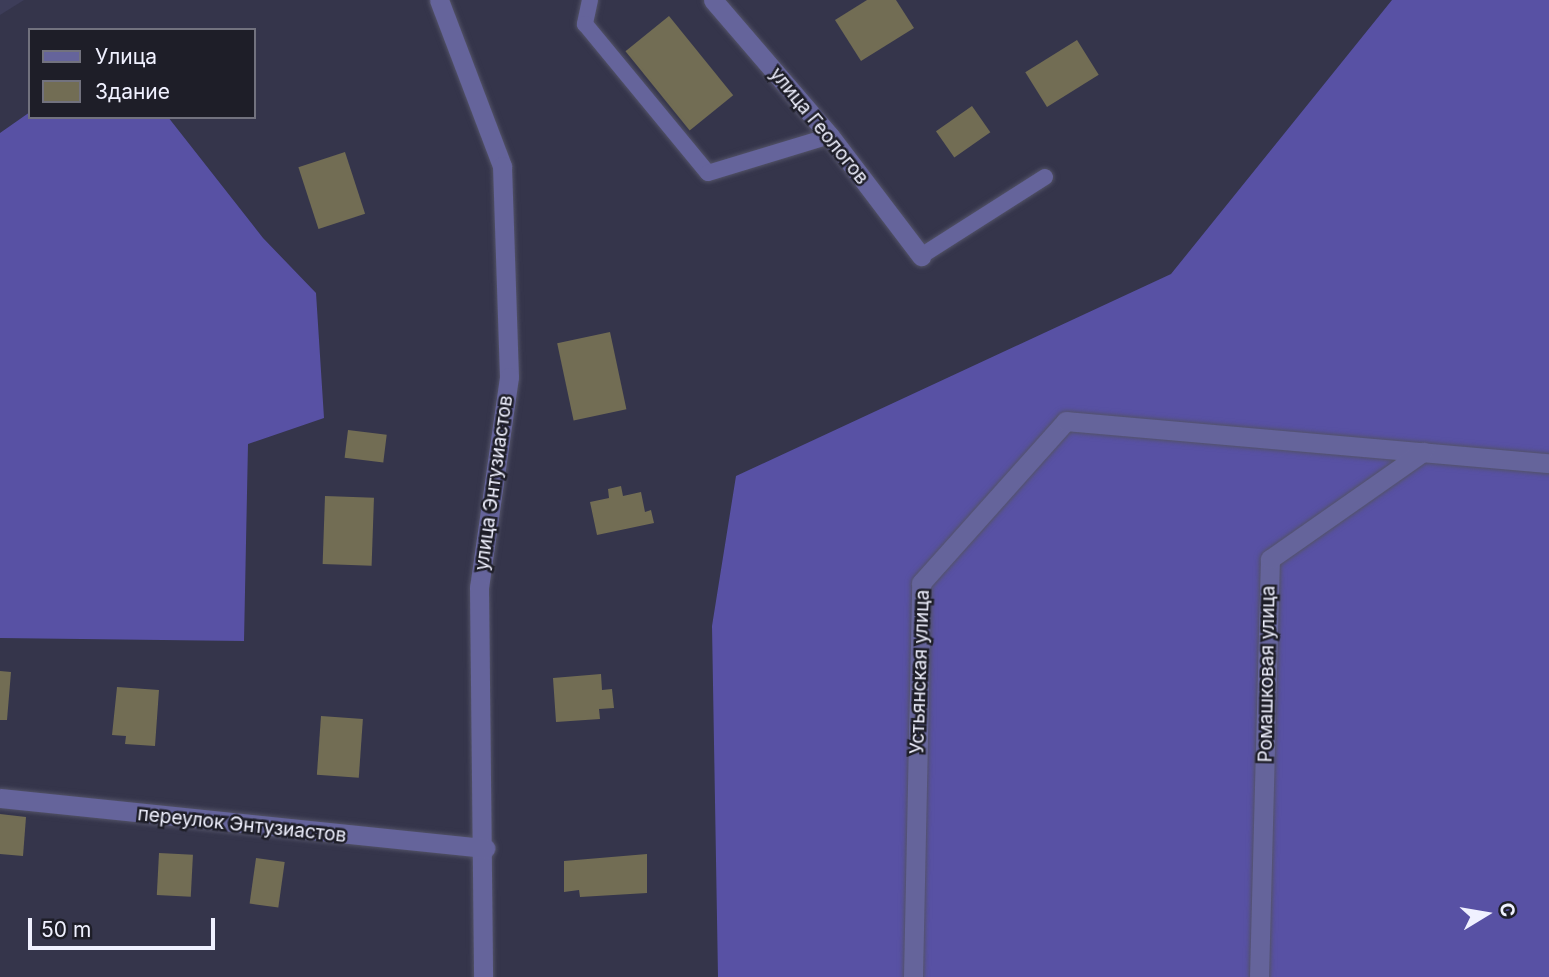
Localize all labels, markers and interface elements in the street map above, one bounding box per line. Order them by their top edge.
legend [28,28,256,119]
text: Улица [95,44,157,69]
street label: улица Геологов [765,63,873,189]
text: Здание [95,79,170,104]
street label: улица Энтузиастов [470,394,518,572]
street label: Ромашковая улица [1254,585,1280,763]
street label: Устьянская улица [906,589,934,755]
street label: переулок Энтузиастов [137,803,347,847]
north arrow [1451,879,1521,949]
text: С [1494,901,1520,919]
scale bar [32,904,219,948]
text: 50 m [41,917,91,942]

